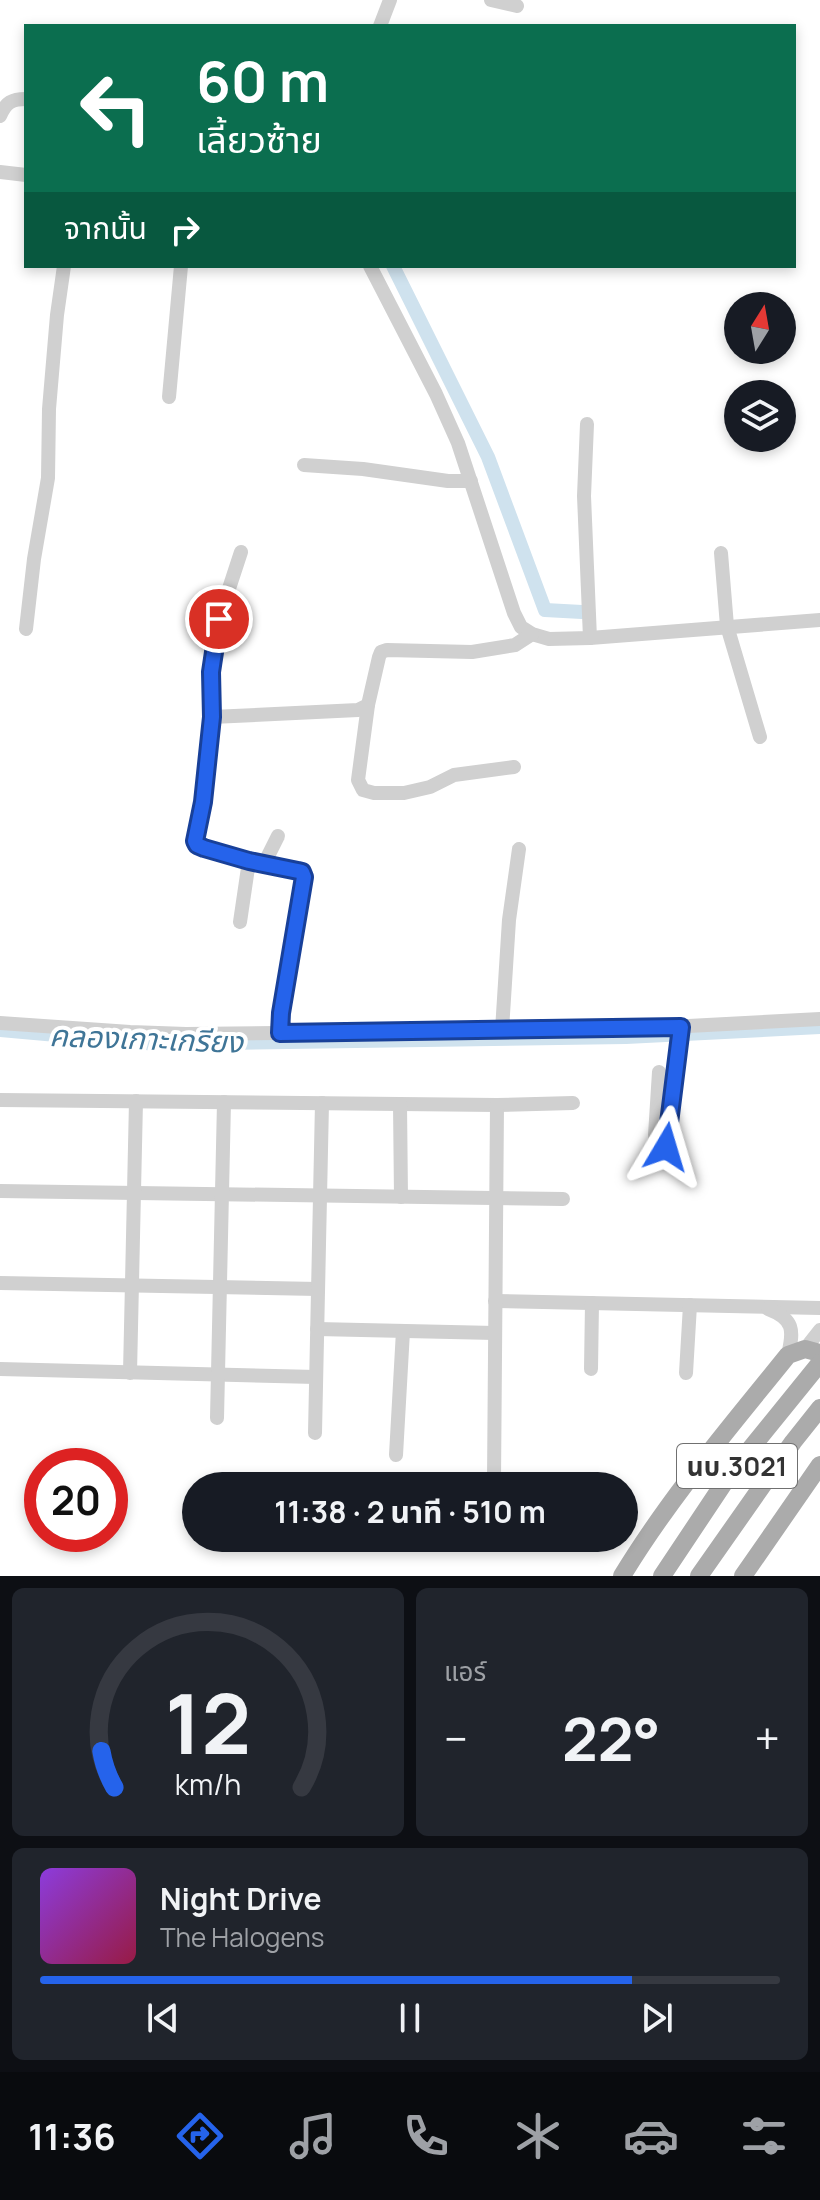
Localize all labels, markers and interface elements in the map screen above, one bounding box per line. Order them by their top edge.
text: 60 m [196,42,329,119]
icon: left [64,56,168,160]
text: เลี้ยวซ้าย [196,115,322,164]
text: จากนั้น [64,207,147,248]
icon: right [163,208,207,252]
north arrow [724,292,796,364]
map controls [724,292,796,452]
button: layers [724,380,796,452]
pin [185,585,253,653]
icon: arrive [197,597,241,641]
water label: คลองเกาะเกรียง [49,1014,245,1062]
position arrow [624,1105,708,1189]
road number: นบ.3021 [677,1444,797,1488]
speed limit sign: 20 [24,1448,128,1552]
text: 11:38 · 2 นาที · 510 m [274,1491,546,1532]
text: แอร์ [444,1653,486,1689]
text: 12 [165,1665,251,1779]
text: 22° [562,1697,660,1779]
text: − [444,1708,468,1768]
text: + [755,1708,780,1768]
text: km/h [175,1765,241,1804]
text: Night Drive [160,1878,322,1919]
text: The Halogens [160,1919,324,1955]
icon: previous [141,1996,185,2040]
icon: pause [388,1996,432,2040]
icon: next [635,1996,679,2040]
icon: directions [172,2108,228,2164]
icon: music [285,2108,341,2164]
icon: phone [398,2108,454,2164]
icon: climate [510,2108,566,2164]
icon: car [623,2108,679,2164]
icon: filters [736,2108,792,2164]
text: 11:36 [28,2112,116,2161]

